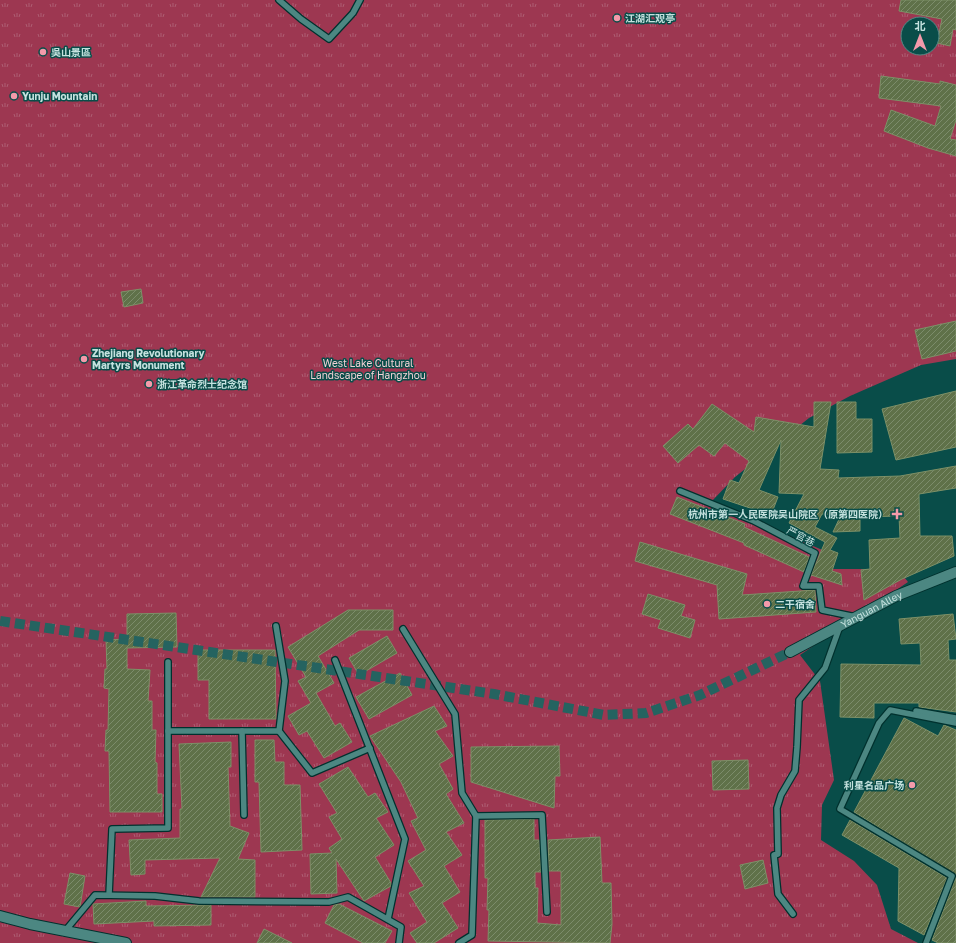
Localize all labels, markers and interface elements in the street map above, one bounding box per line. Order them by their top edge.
place label: 江湖汇观亭 [625,12,675,24]
marker: 江湖汇观亭 [612,13,622,23]
north arrow [900,16,940,56]
text: 北 [915,19,926,32]
place label: 吳山景區 [51,46,91,58]
marker: 吳山景區 [38,47,48,57]
place label: Yunju Mountain [22,90,97,102]
marker: Yunju Mountain [9,91,19,101]
place label: Zhejiang Revolutionary Martyrs Monument [92,347,205,371]
marker: Zhejiang Revolutionary Martyrs Monument [79,354,89,364]
park label: West Lake Cultural Landscape of Hangzhou [310,357,426,381]
place label: 浙江革命烈士纪念馆 [157,378,247,390]
marker: 浙江革命烈士纪念馆 [144,379,154,389]
place label: 杭州市第一人民医院吴山院区（原第四医院） [688,508,888,520]
marker: 杭州市第一人民医院吴山院区（原第四医院） [891,508,903,520]
street label: 严官巷 [785,524,817,548]
street label: Yanguan Alley [838,588,904,630]
place label: 二干宿舍 [775,598,815,610]
marker: 二干宿舍 [762,599,772,609]
place label: 利星名品广场 [843,779,904,791]
marker: 利星名品广场 [907,780,917,790]

